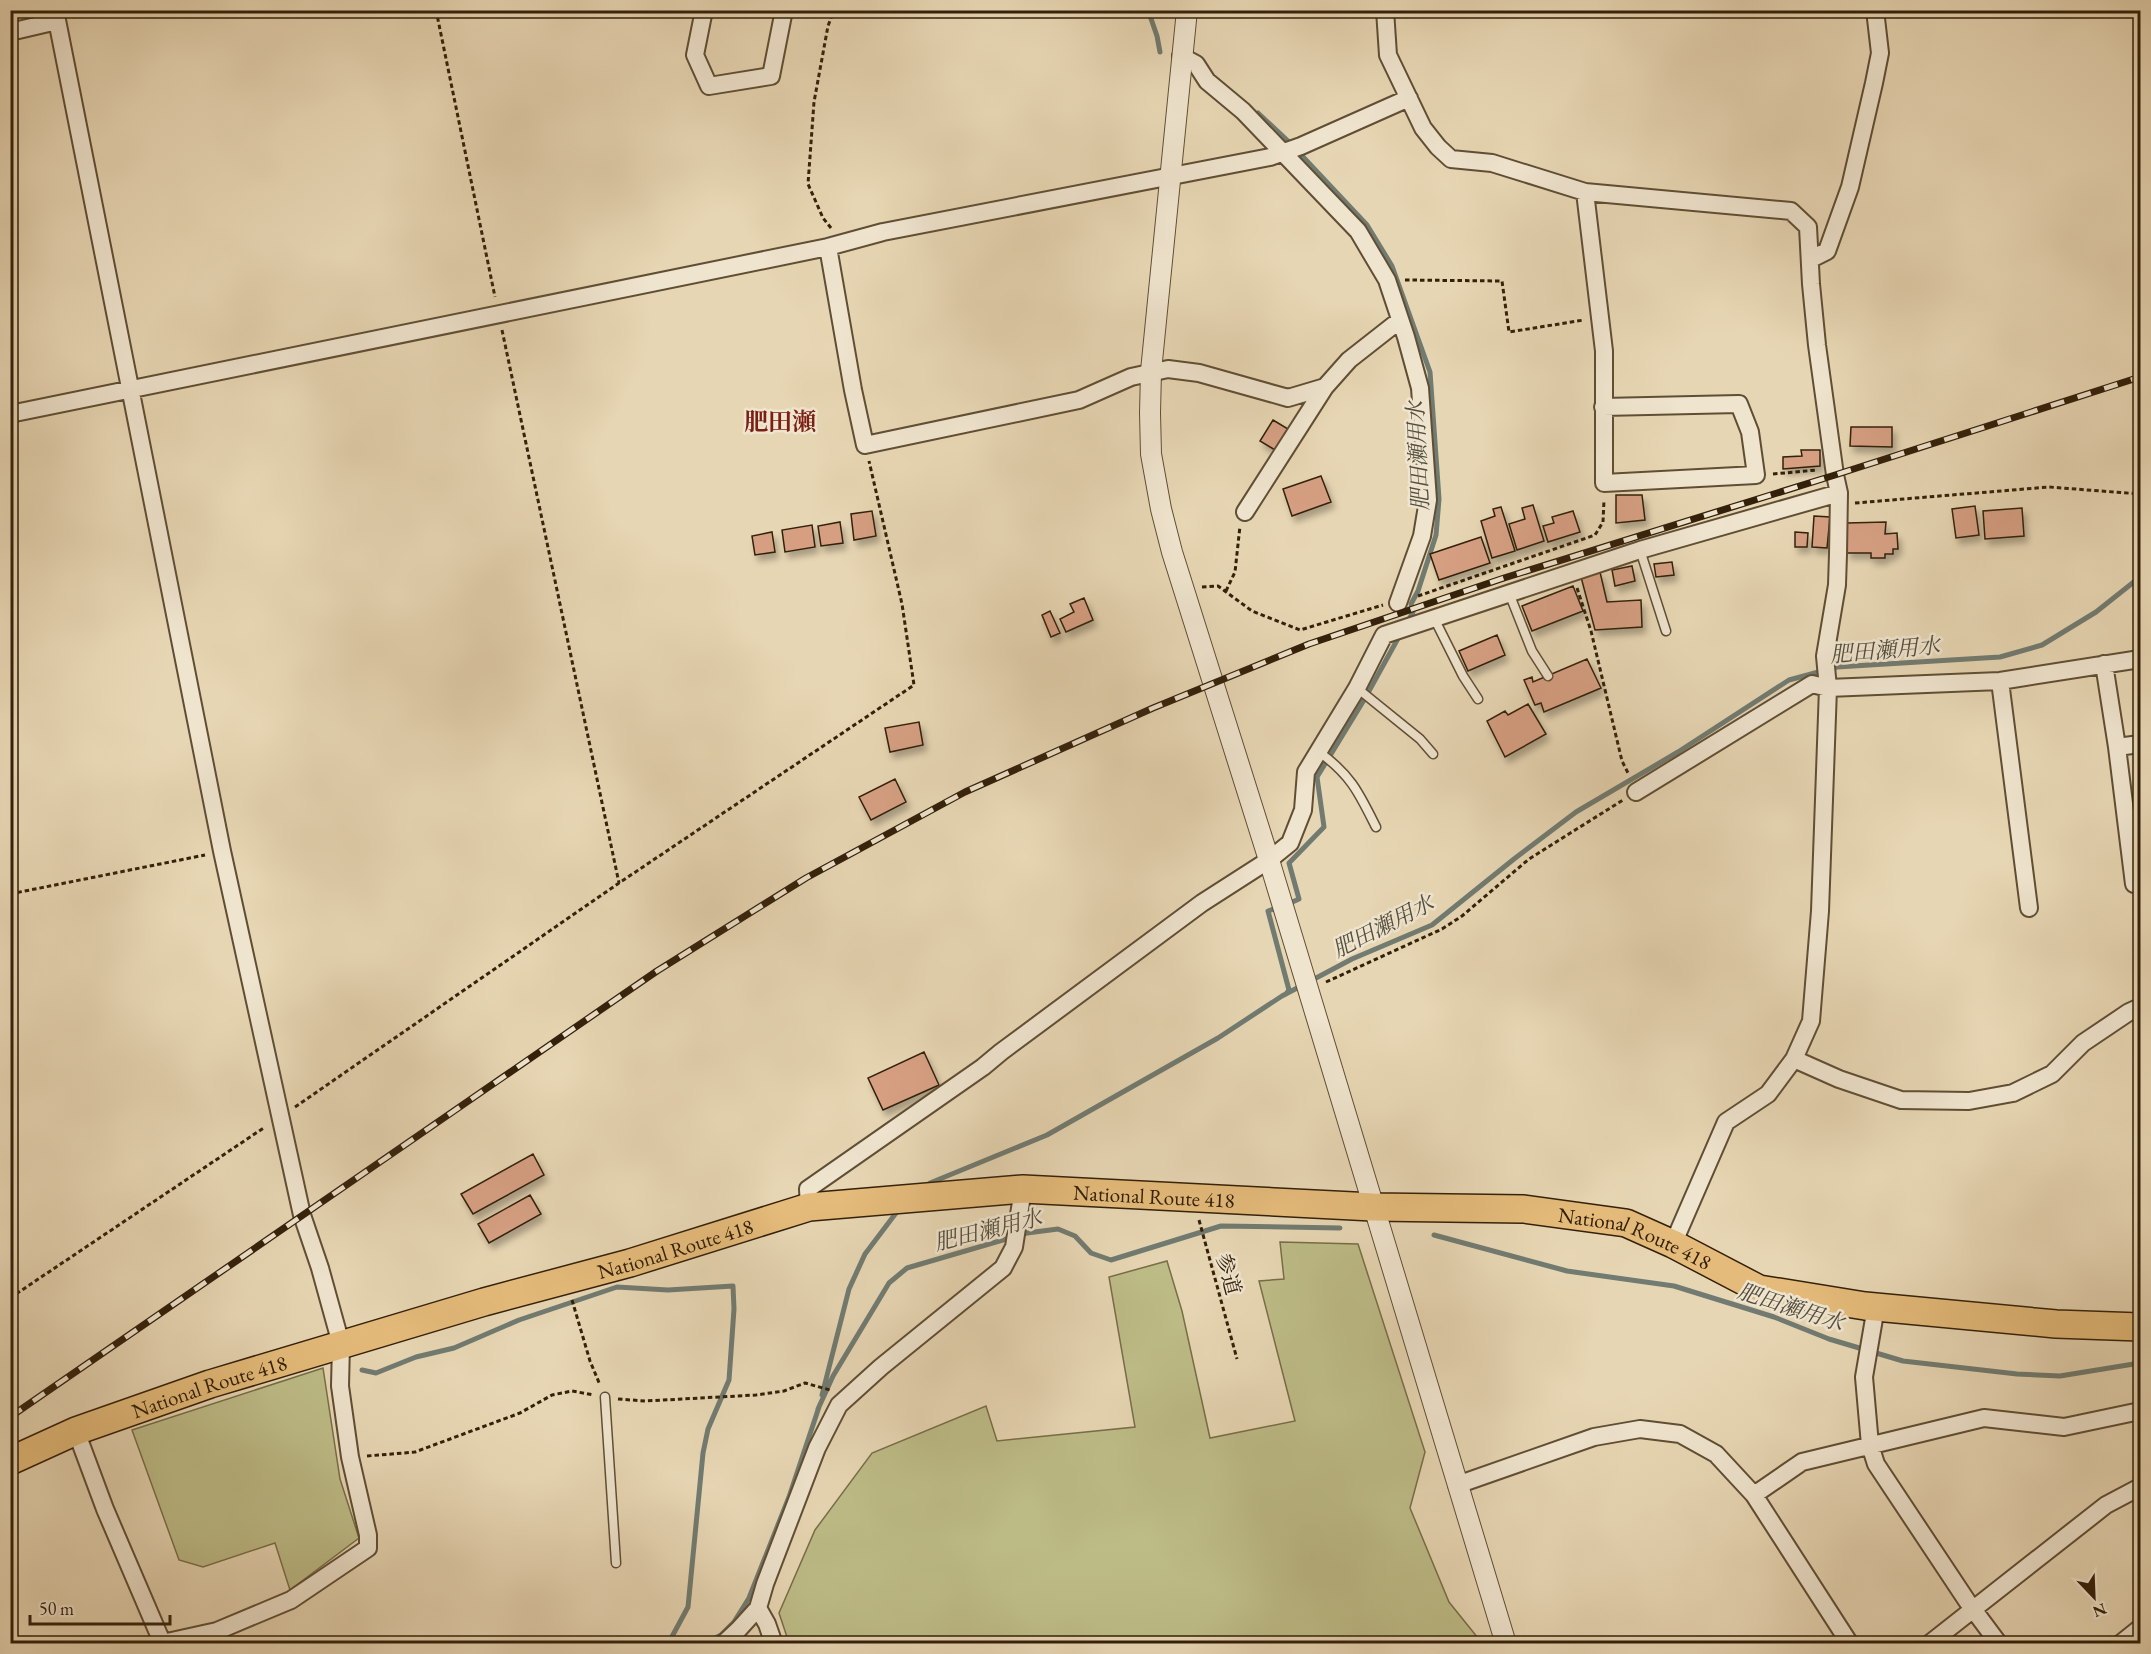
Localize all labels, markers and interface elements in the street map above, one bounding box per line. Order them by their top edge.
water label: 肥田瀬用水 [1401,398,1435,512]
district label: 肥田瀬 [744,406,816,437]
water label: 肥田瀬用水 [1829,631,1943,669]
water label: 肥田瀬用水 [1327,887,1440,964]
street label: National Route 418 [1072,1178,1235,1213]
street label: National Route 418 [1557,1200,1716,1275]
water label: 肥田瀬用水 [931,1202,1047,1257]
street label: National Route 418 [594,1212,756,1285]
street label: 参道 [1211,1250,1247,1298]
water label: 肥田瀬用水 [1734,1276,1850,1338]
street label: National Route 418 [128,1348,290,1424]
north arrow [2064,1567,2124,1627]
scale bar [30,1588,170,1626]
text: 50 m [39,1597,74,1620]
text: N [2090,1598,2110,1623]

